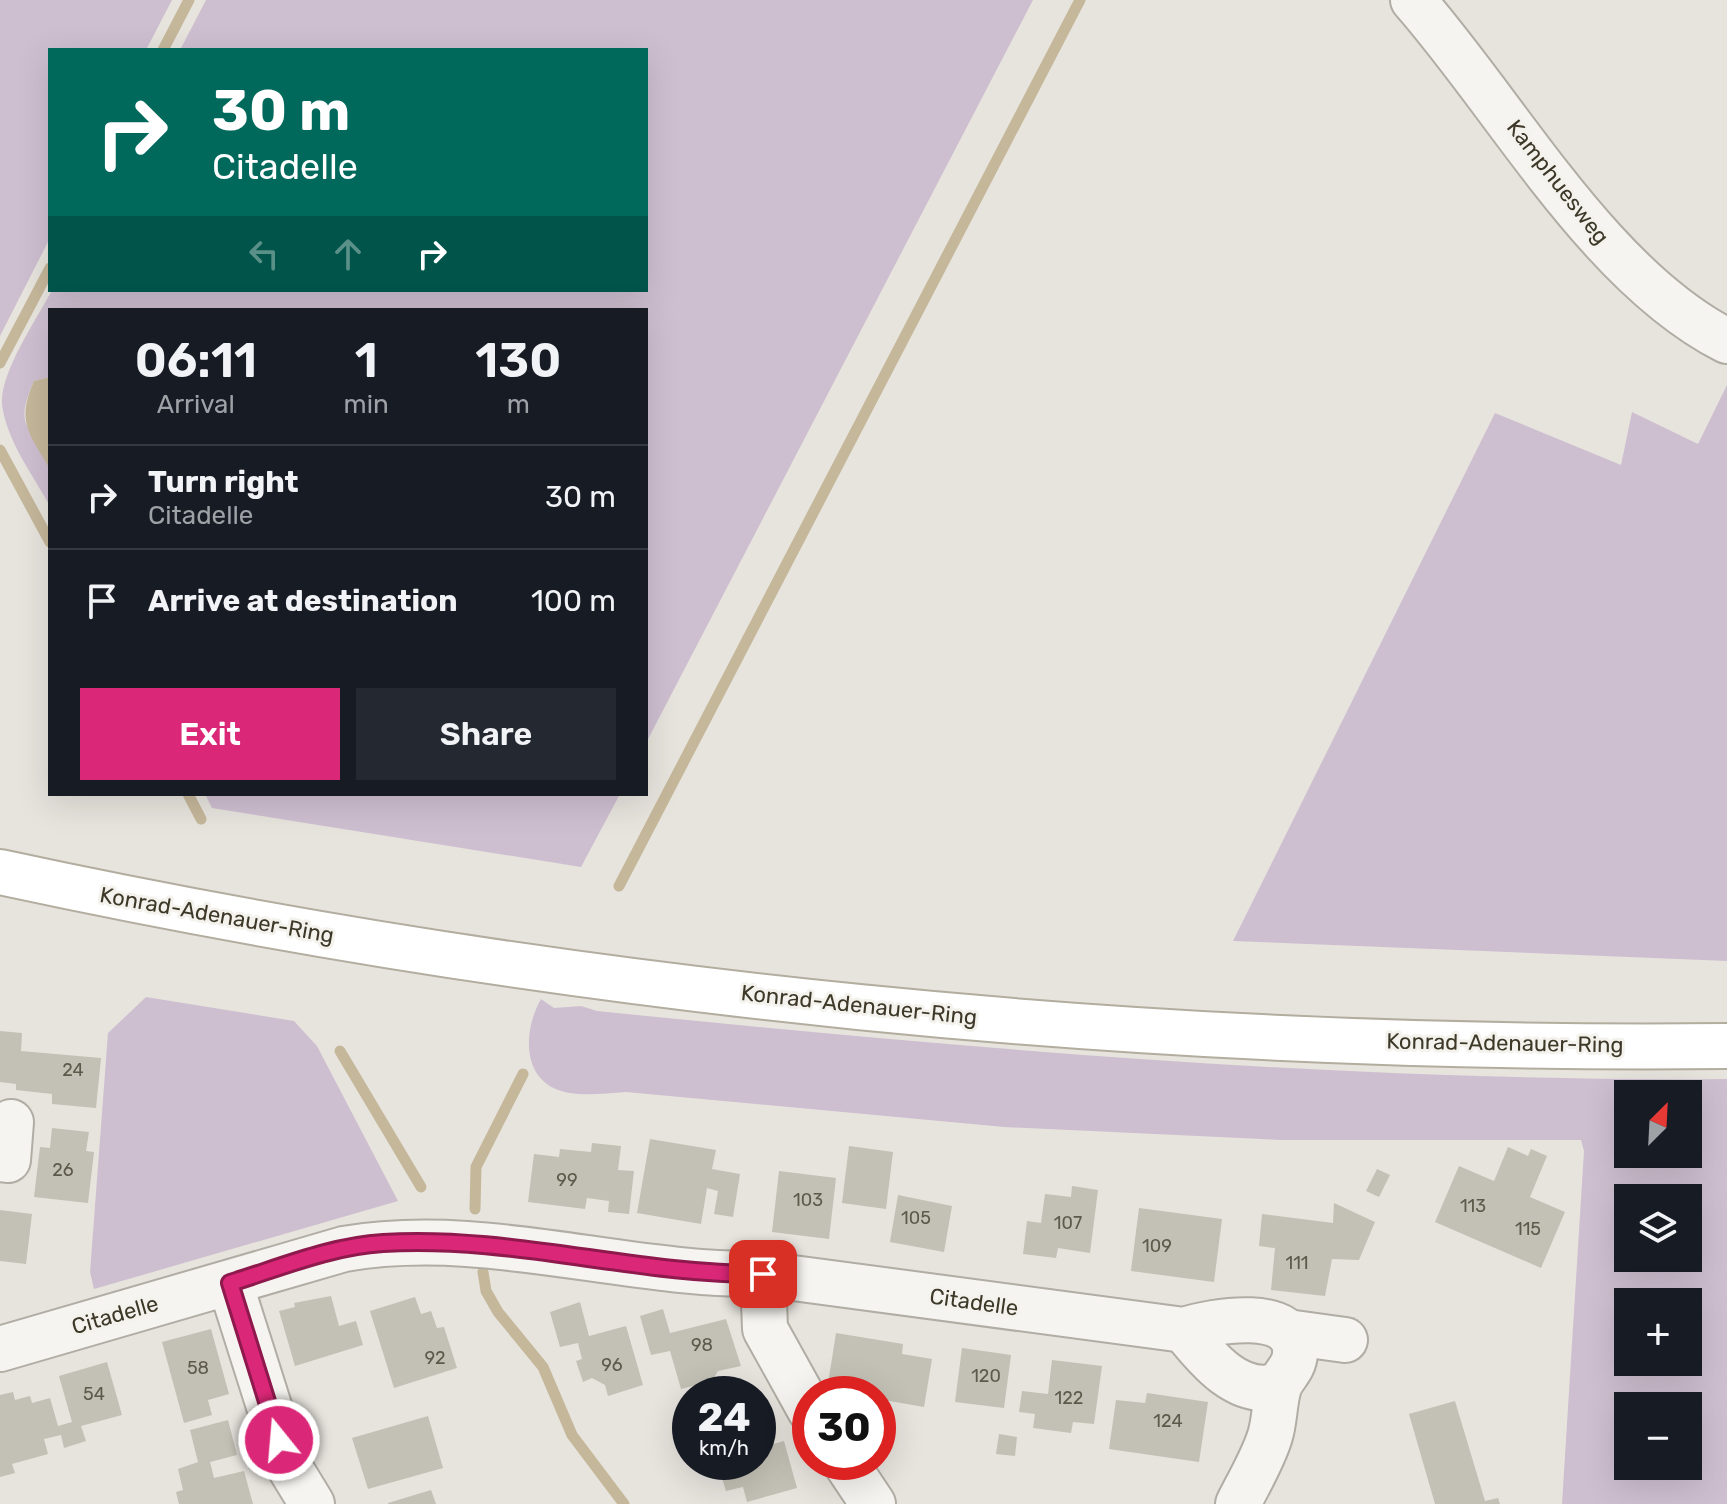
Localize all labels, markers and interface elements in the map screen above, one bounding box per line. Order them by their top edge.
text: 30 m [212,78,350,144]
icon: right [80,80,184,184]
street label: Kamphuesweg [1501,114,1615,250]
text: Citadelle [212,145,358,188]
icon: left [242,232,286,276]
icon: ahead [326,232,370,276]
icon: right [410,232,454,276]
text: 06:11 [135,332,257,389]
text: 1 [355,332,378,389]
text: 130 [475,332,561,389]
text: Arrival [157,389,235,420]
text: min [344,389,389,420]
text: m [507,389,530,420]
text: Turn right [148,464,299,500]
icon: right [80,475,124,519]
text: 30 m [545,479,616,515]
text: Citadelle [148,500,253,531]
icon: arrive [80,579,124,623]
text: Arrive at destination [148,583,458,619]
text: 100 m [531,583,616,619]
button: Exit [80,688,340,780]
button: Share [356,688,616,780]
street label: Konrad-Adenauer-Ring [98,881,336,949]
street label: Konrad-Adenauer-Ring [740,979,978,1031]
street label: Konrad-Adenauer-Ring [1386,1027,1624,1059]
house number: 24 [62,1059,84,1081]
north arrow [1614,1080,1702,1168]
map controls [1614,1080,1702,1480]
house number: 26 [52,1159,74,1181]
house number: 99 [556,1169,578,1191]
button: layers [1614,1184,1702,1272]
house number: 103 [793,1189,823,1211]
house number: 113 [1460,1195,1486,1217]
house number: 105 [901,1207,931,1229]
house number: 107 [1054,1212,1082,1234]
house number: 115 [1515,1218,1541,1240]
house number: 109 [1142,1235,1172,1257]
pin [729,1240,797,1308]
icon: arrive [741,1252,785,1296]
house number: 111 [1285,1252,1309,1274]
street label: Citadelle [928,1282,1020,1322]
button: + [1614,1288,1702,1376]
street label: Citadelle [68,1290,162,1340]
house number: 98 [691,1334,713,1356]
house number: 92 [424,1347,446,1369]
house number: 96 [601,1354,623,1376]
house number: 58 [187,1357,209,1379]
house number: 120 [971,1365,1001,1387]
speed limit sign: 30 [792,1376,896,1480]
house number: 54 [83,1383,105,1405]
house number: 122 [1055,1387,1083,1409]
button: − [1614,1392,1702,1480]
text: 24 [697,1394,751,1441]
position arrow [237,1398,321,1482]
house number: 124 [1153,1410,1183,1432]
text: km/h [699,1436,749,1460]

